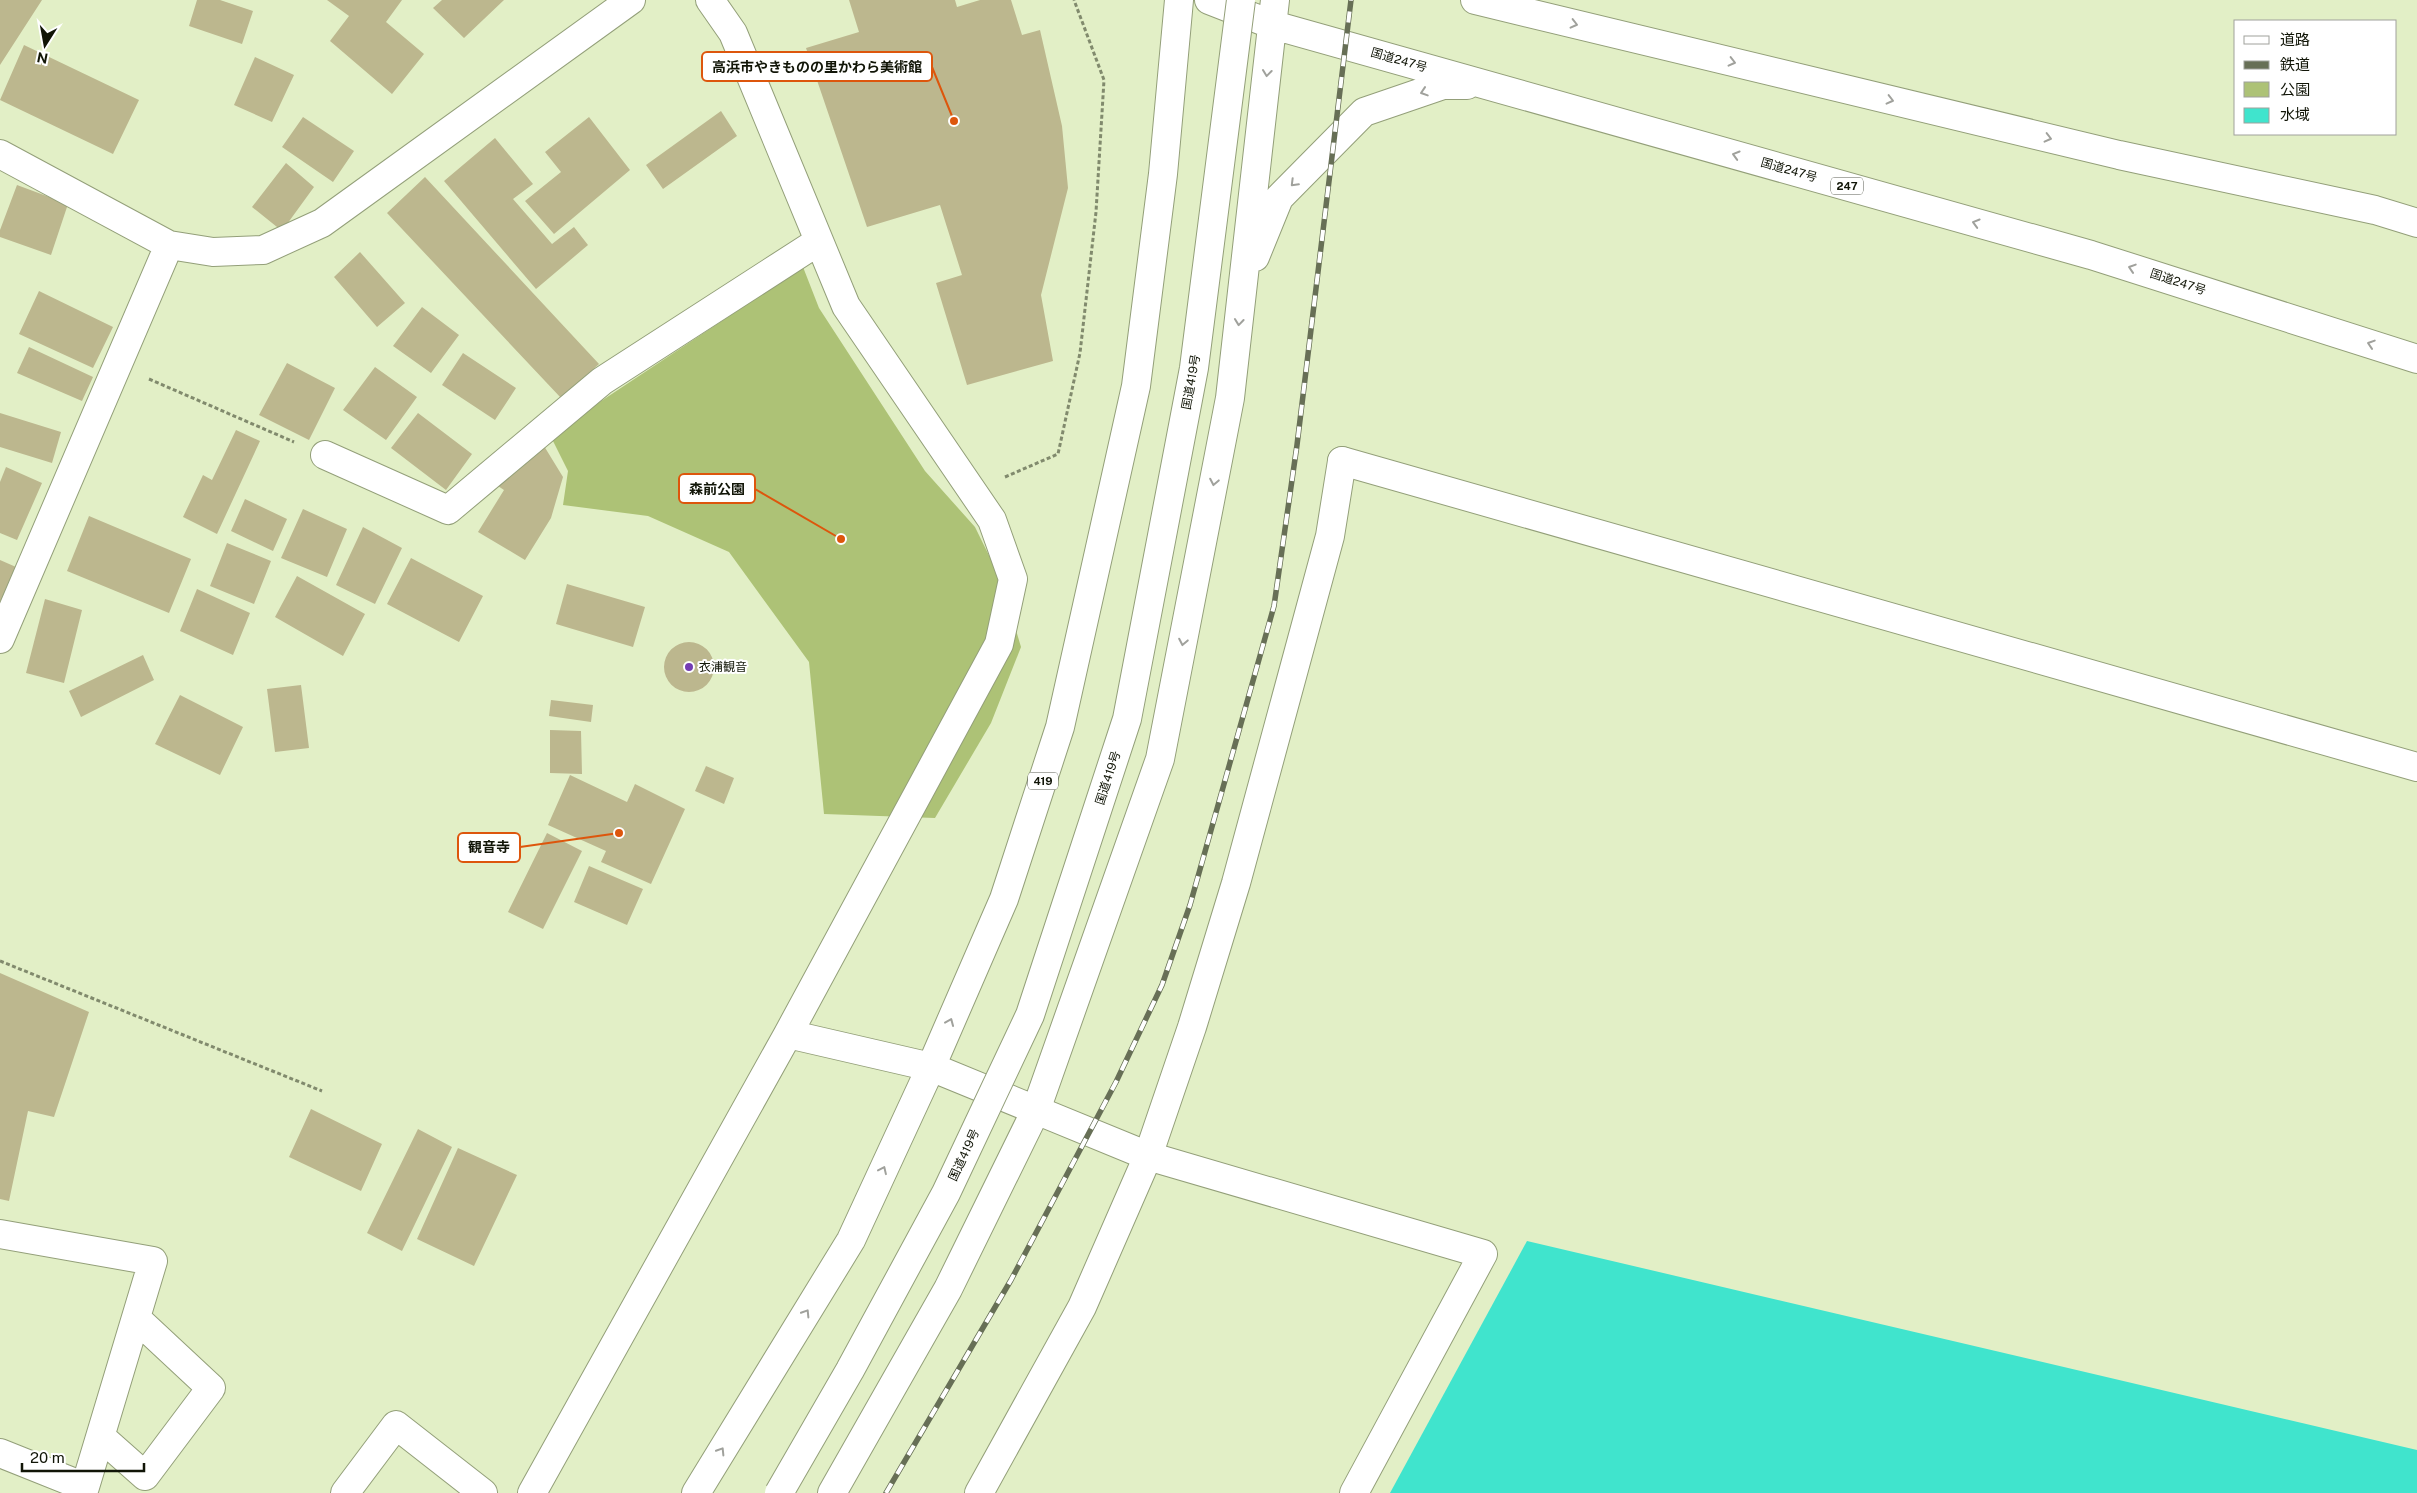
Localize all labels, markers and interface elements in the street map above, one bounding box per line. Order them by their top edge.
one-way arrow [1569,18,1578,29]
north arrow [20,20,70,70]
legend [2234,20,2397,135]
text: 道路 [2280,31,2310,48]
street label: 国道247号 [1369,45,1429,75]
text: N [36,49,49,67]
callout: 高浜市やきものの里かわら美術館 [702,52,932,81]
one-way arrow [1727,56,1736,67]
text: 鉄道 [2280,56,2310,73]
text: 高浜市やきものの里かわら美術館 [712,59,922,75]
one-way arrow [1262,69,1273,77]
text: 公園 [2280,81,2310,98]
one-way arrow [1420,86,1428,96]
one-way arrow [1885,94,1894,105]
text: 水域 [2280,106,2310,123]
one-way arrow [2043,132,2052,143]
one-way arrow [1732,150,1740,160]
street label: 国道247号 [1759,155,1819,185]
one-way arrow [1291,177,1300,186]
road number: 247 [1831,178,1863,195]
one-way arrow [1973,218,1981,228]
one-way arrow [2129,264,2137,274]
street label: 国道247号 [2148,266,2208,298]
one-way arrow [1234,318,1245,326]
one-way arrow [2367,340,2375,350]
street label: 国道419号 [1179,353,1203,411]
callout: 森前公園 [679,474,755,503]
one-way arrow [1209,478,1220,486]
text: 森前公園 [689,481,745,497]
one-way arrow [1178,637,1189,646]
place label: 衣浦観音 [699,660,747,674]
marker: 衣浦観音 [683,661,695,673]
street label: 国道419号 [1093,749,1123,807]
road number: 419 [1028,772,1058,789]
callout: 観音寺 [458,833,520,862]
text: 観音寺 [468,839,510,855]
one-way arrow [944,1018,955,1027]
street label: 国道419号 [946,1127,982,1183]
one-way arrow [877,1166,888,1175]
one-way arrow [800,1309,810,1318]
scale bar [22,1440,145,1472]
one-way arrow [715,1448,725,1457]
text: 20 m [30,1449,65,1466]

